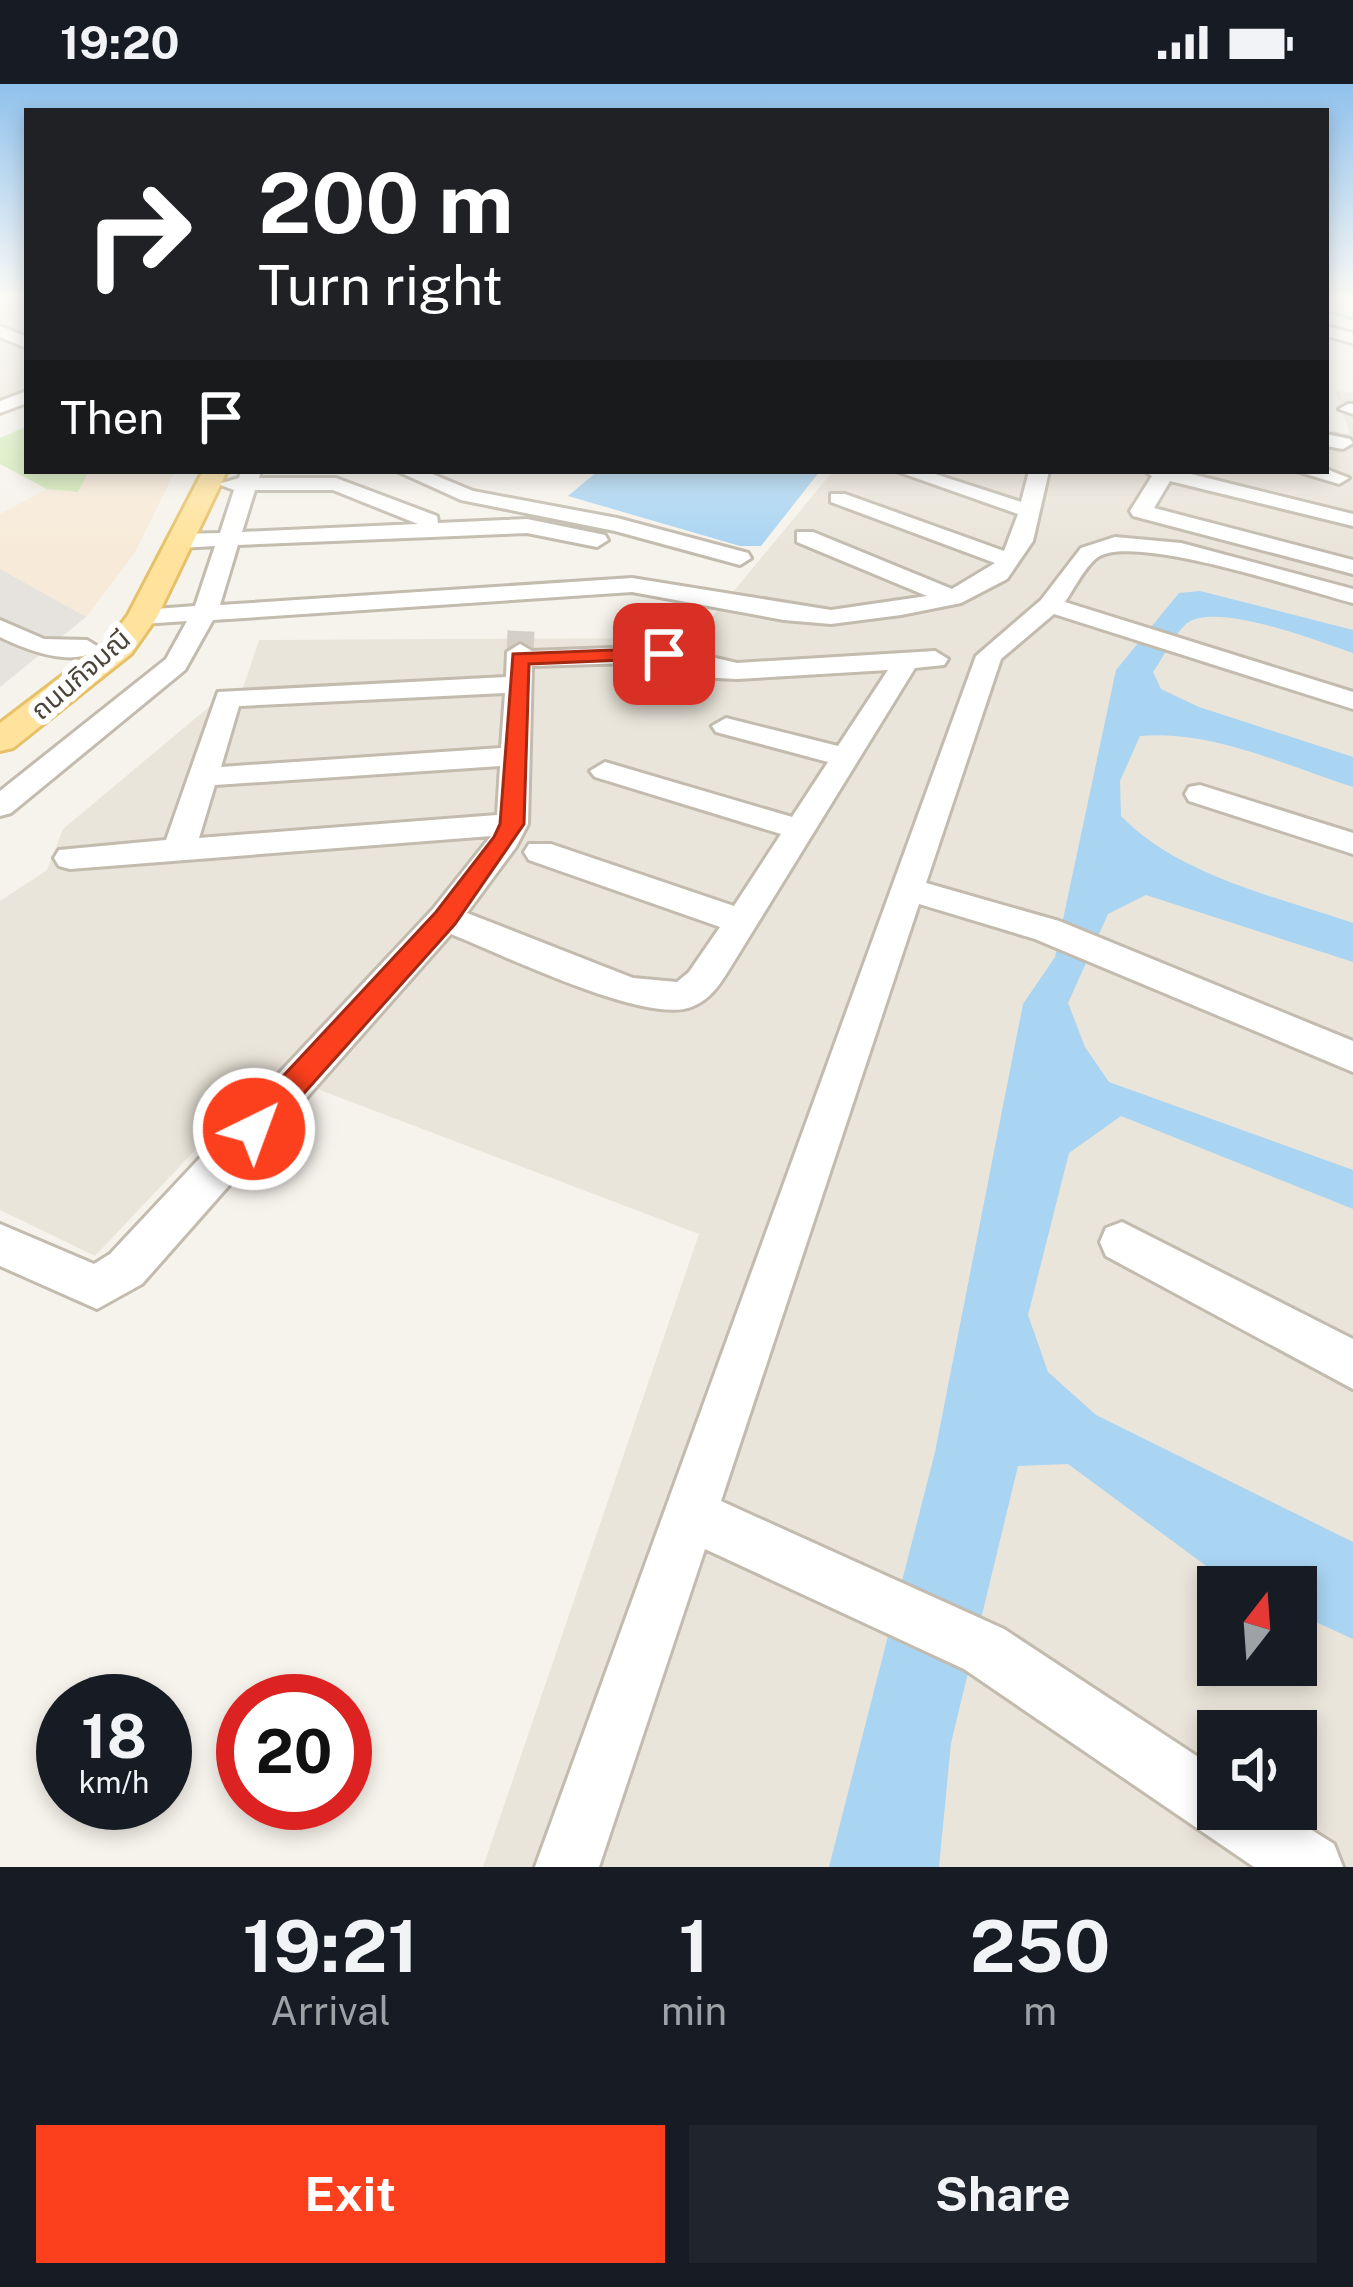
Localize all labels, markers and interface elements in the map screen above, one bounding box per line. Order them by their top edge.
text: 19:20 [60,16,180,69]
text: 200 m [258,153,514,252]
icon: right [60,156,216,312]
text: Turn right [258,254,503,317]
icon: arrive [188,384,254,450]
text: Then [60,391,164,444]
pin [613,603,715,705]
icon: arrive [631,621,697,687]
street label: ถนนกิจมณี [24,622,136,726]
position arrow [191,1066,317,1192]
north arrow [1197,1566,1317,1686]
map controls [1197,1566,1317,1830]
speed limit sign: 20 [216,1674,372,1830]
text: 18 [81,1701,147,1772]
button: sound [1197,1710,1317,1830]
text: km/h [79,1764,149,1800]
text: 19:21 [243,1904,418,1988]
text: 1 [679,1904,709,1988]
text: 250 [970,1904,1110,1988]
text: Arrival [270,1988,391,2034]
text: min [661,1988,727,2034]
text: m [1023,1988,1057,2034]
button: Exit [36,2125,665,2263]
button: Share [689,2125,1317,2263]

